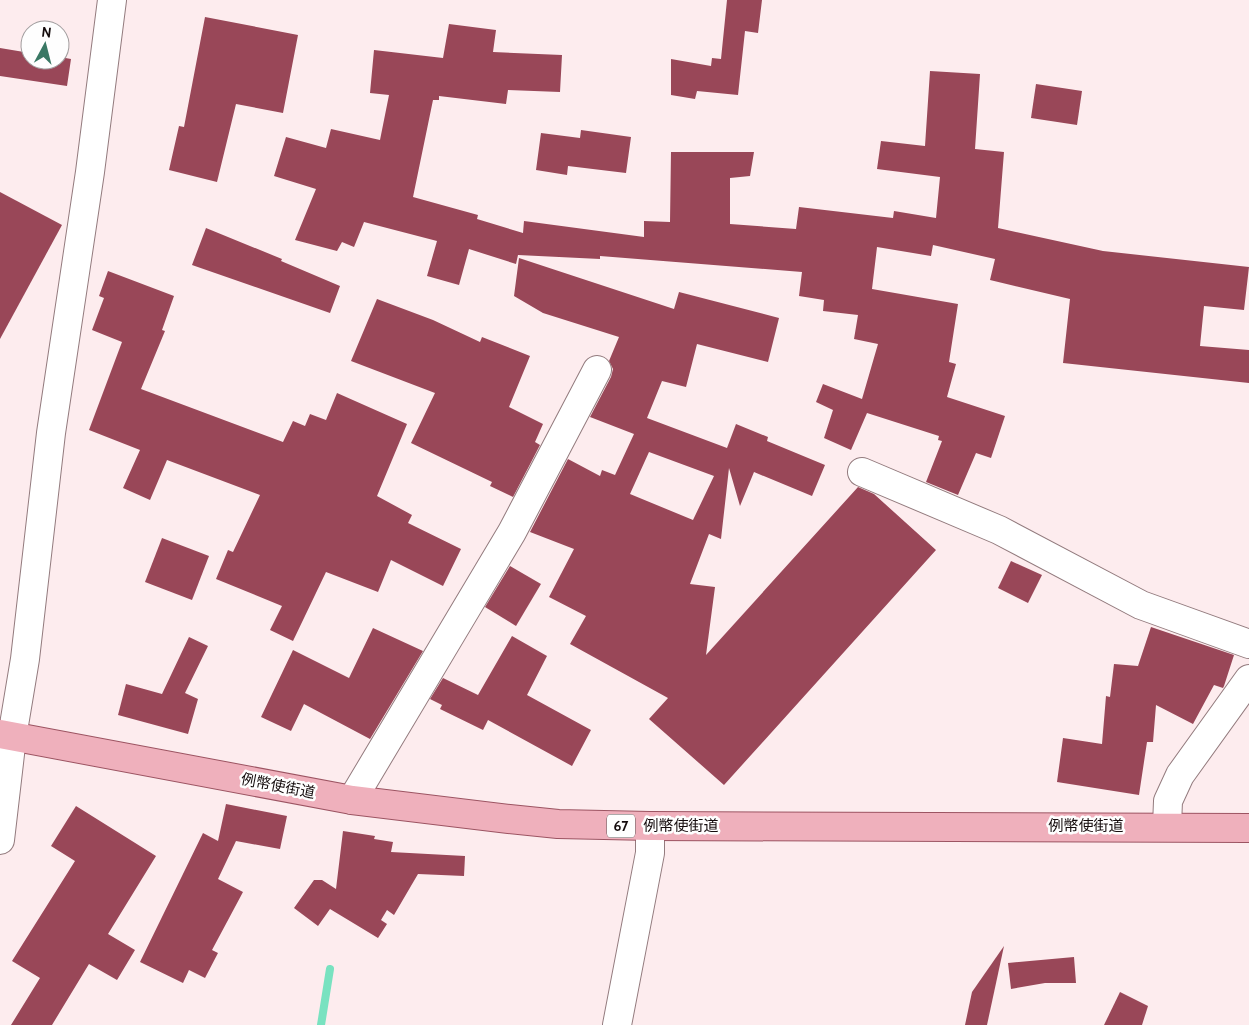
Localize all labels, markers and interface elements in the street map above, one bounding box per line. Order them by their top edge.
north arrow [20,20,70,70]
text: N [41,23,53,42]
street label: 例幣使街道 [239,770,317,802]
road number: 67 [607,814,635,838]
street label: 例幣使街道 [643,817,719,835]
street label: 例幣使街道 [1048,817,1124,835]

